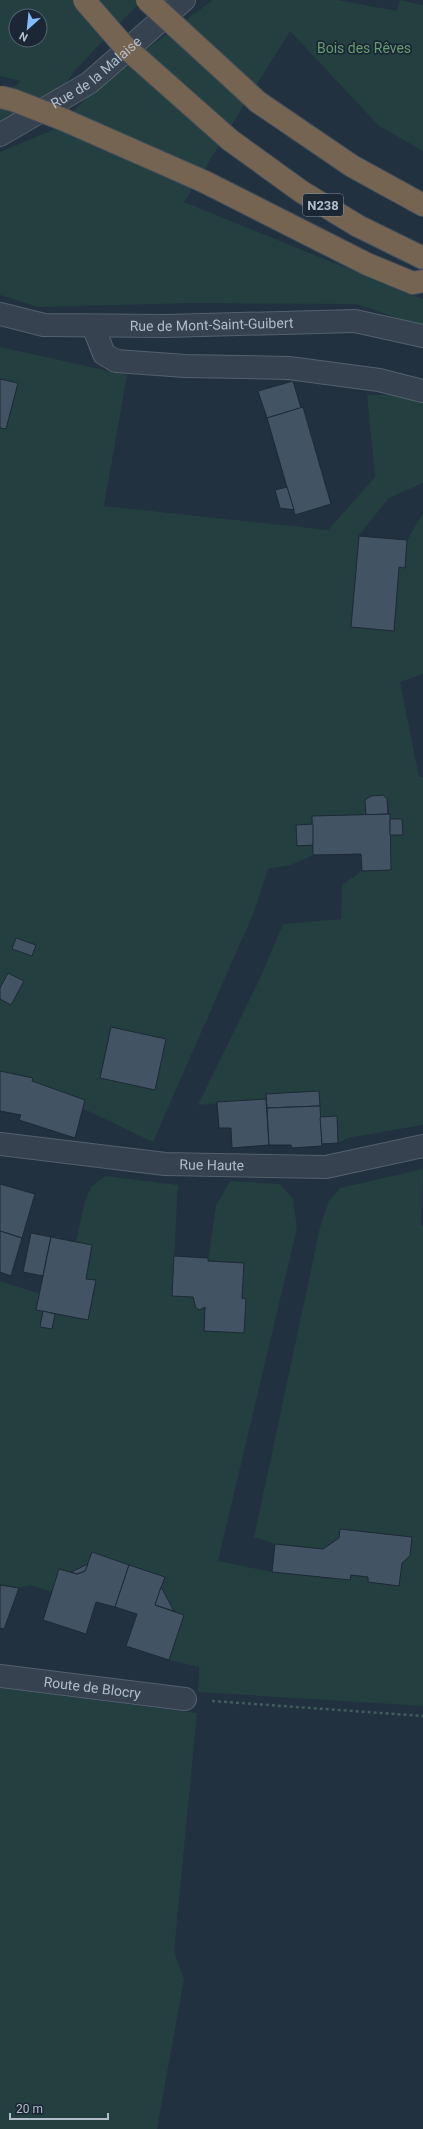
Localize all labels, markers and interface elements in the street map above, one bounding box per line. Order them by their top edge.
north arrow [8,8,48,48]
text: N [17,29,30,44]
street label: Rue de la Malaise [48,33,145,112]
park label: Bois des Rêves [317,40,411,56]
road number: N238 [303,194,343,216]
street label: Rue de Mont-Saint-Guibert [130,315,294,334]
street label: Rue Haute [179,1156,244,1173]
street label: Route de Blocry [43,1674,142,1701]
scale bar [10,2095,108,2121]
text: 20 m [16,2102,43,2116]

